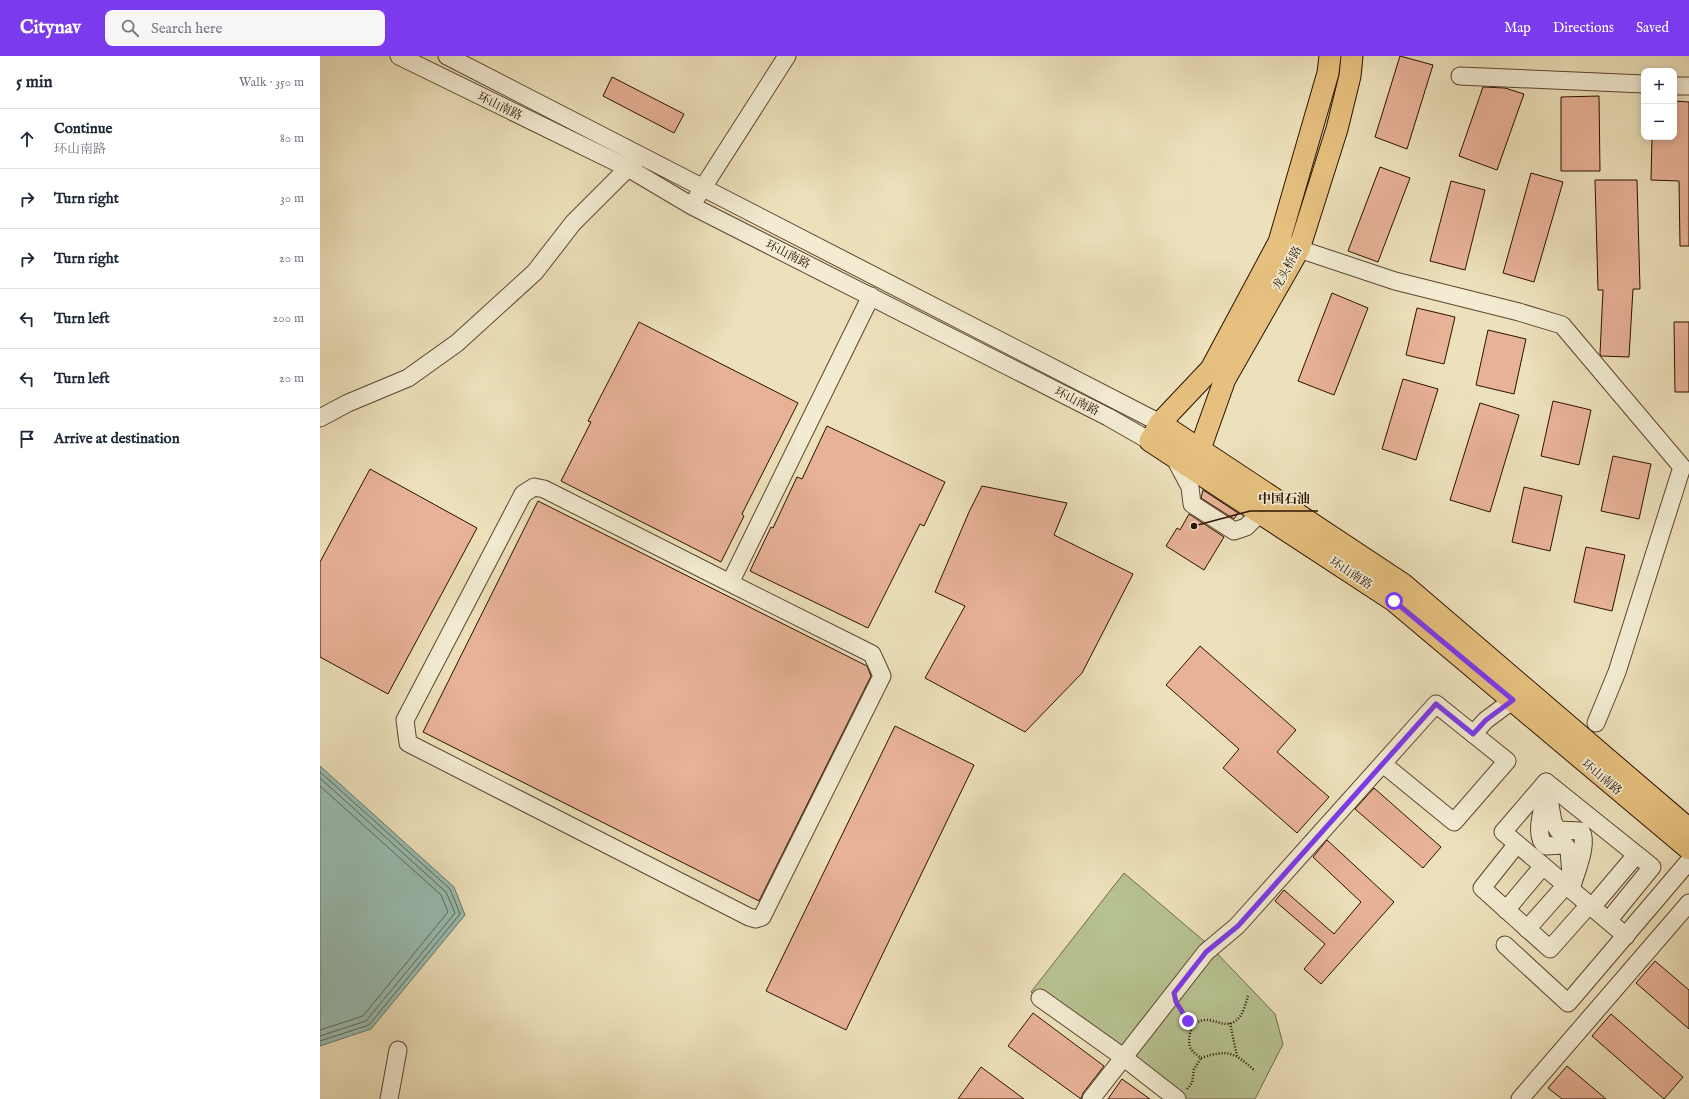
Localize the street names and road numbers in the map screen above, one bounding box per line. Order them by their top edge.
street label: 环山南路 [475,89,525,124]
street label: 环山南路 [763,237,813,272]
street label: 龙头桥路 [1270,244,1305,293]
street label: 环山南路 [1052,384,1102,419]
street label: 环山南路 [1327,554,1375,593]
street label: 环山南路 [1578,756,1625,799]

